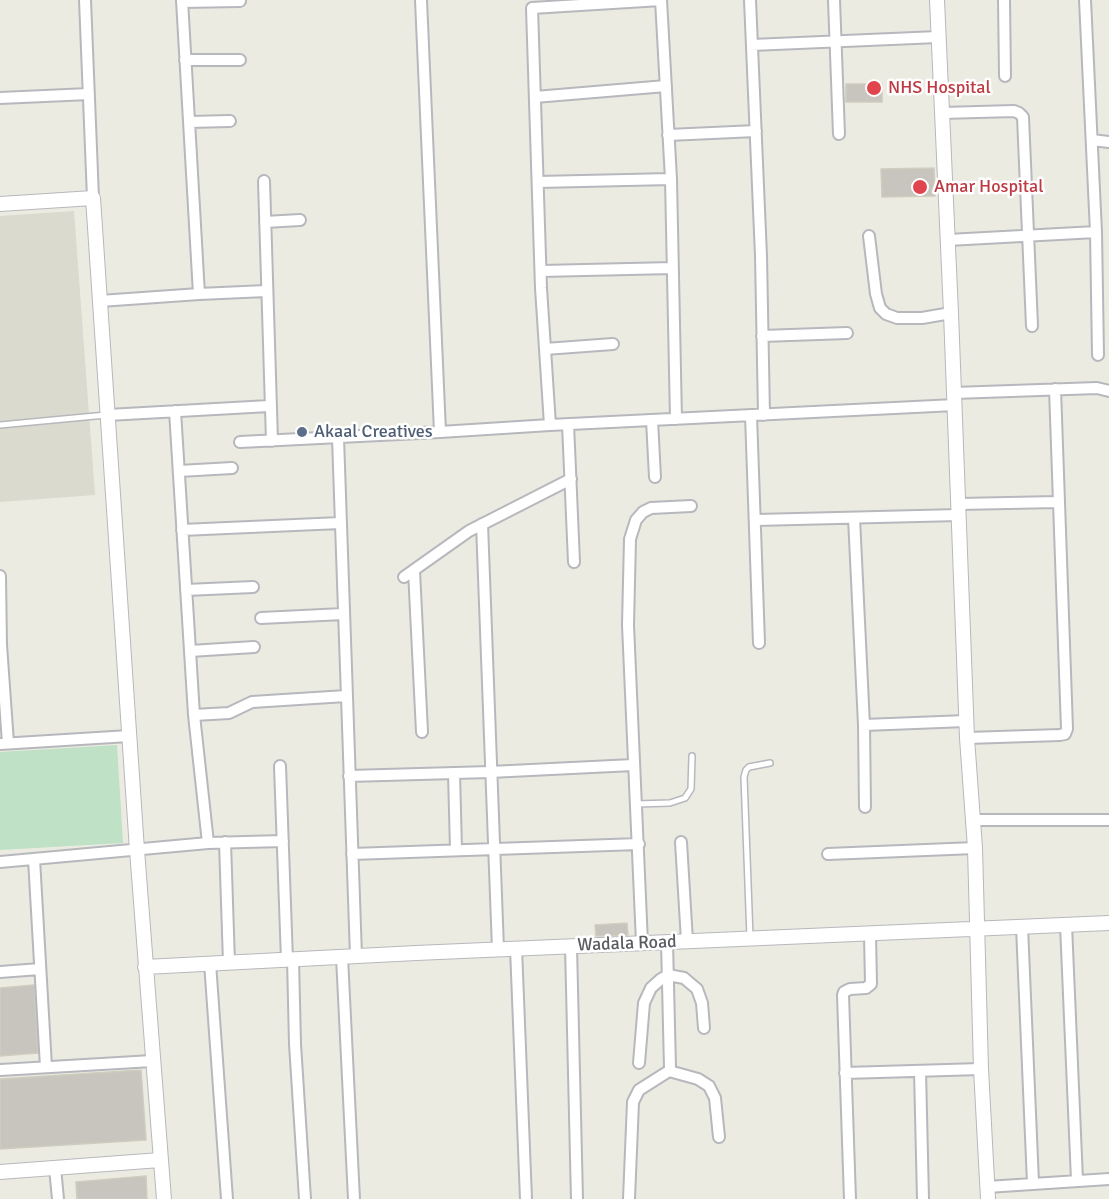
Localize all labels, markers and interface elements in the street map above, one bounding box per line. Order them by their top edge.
place label: NHS Hospital [888,77,991,99]
marker: NHS Hospital [865,79,883,97]
place label: Amar Hospital [934,176,1043,198]
marker: Amar Hospital [911,178,929,196]
place label: Akaal Creatives [314,421,433,443]
marker: Akaal Creatives [295,425,309,439]
street label: Wadala Road [577,931,677,957]

